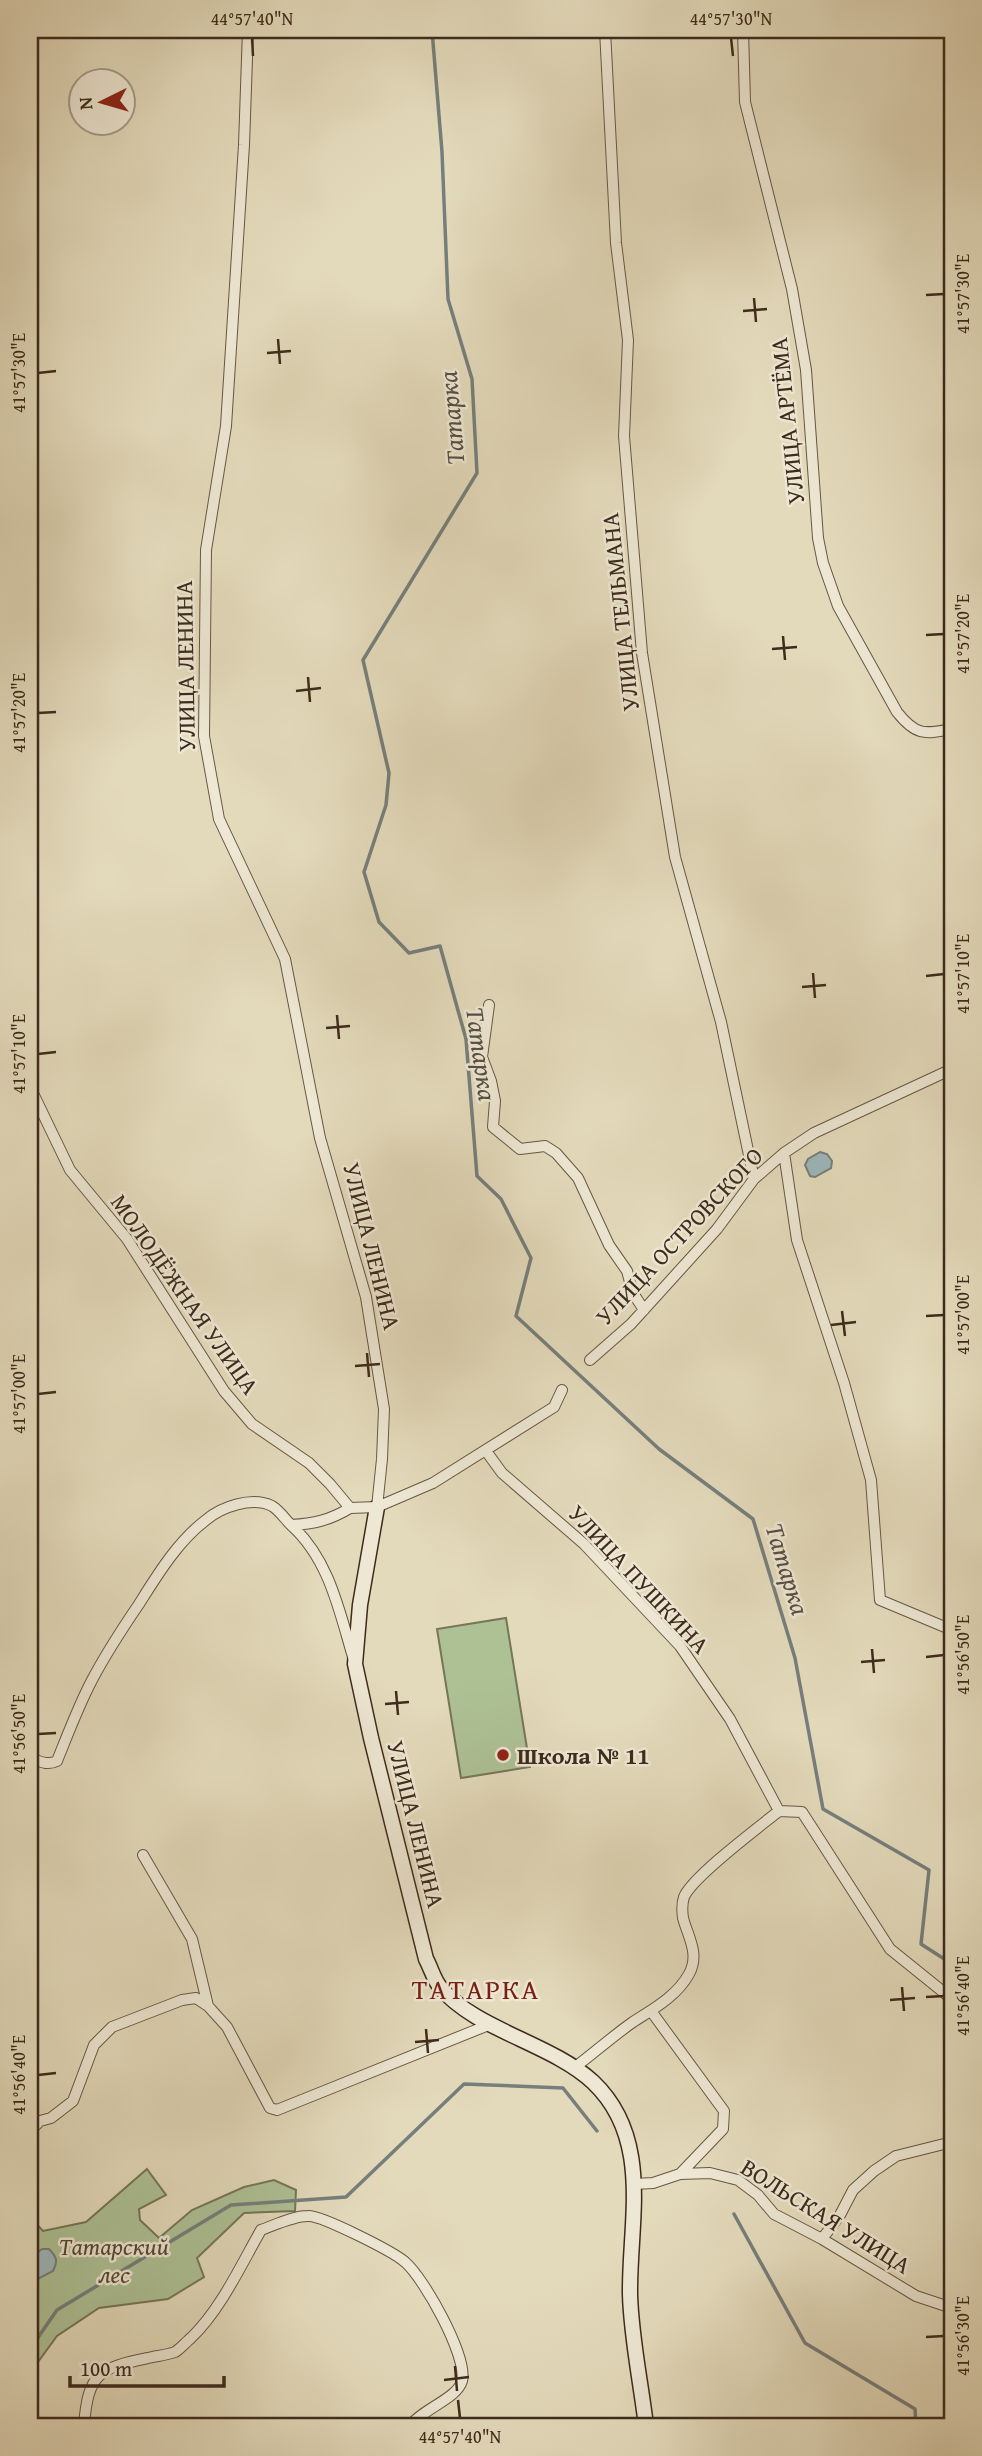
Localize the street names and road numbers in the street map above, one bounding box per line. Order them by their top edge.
street label: УЛИЦА АРТЁМА [761,335,813,506]
street label: УЛИЦА ТЕЛЬМАНА [592,511,648,713]
street label: УЛИЦА ЛЕНИНА [166,580,204,752]
street label: УЛИЦА ОСТРОВСКОГО [587,1139,771,1333]
street label: УЛИЦА ЛЕНИНА [334,1159,410,1334]
street label: МОЛОДЁЖНАЯ УЛИЦА [102,1187,268,1402]
street label: УЛИЦА ПУШКИНА [560,1497,718,1662]
street label: УЛИЦА ЛЕНИНА [378,1737,454,1912]
street label: ВОЛЬСКАЯ УЛИЦА [734,2150,918,2283]

